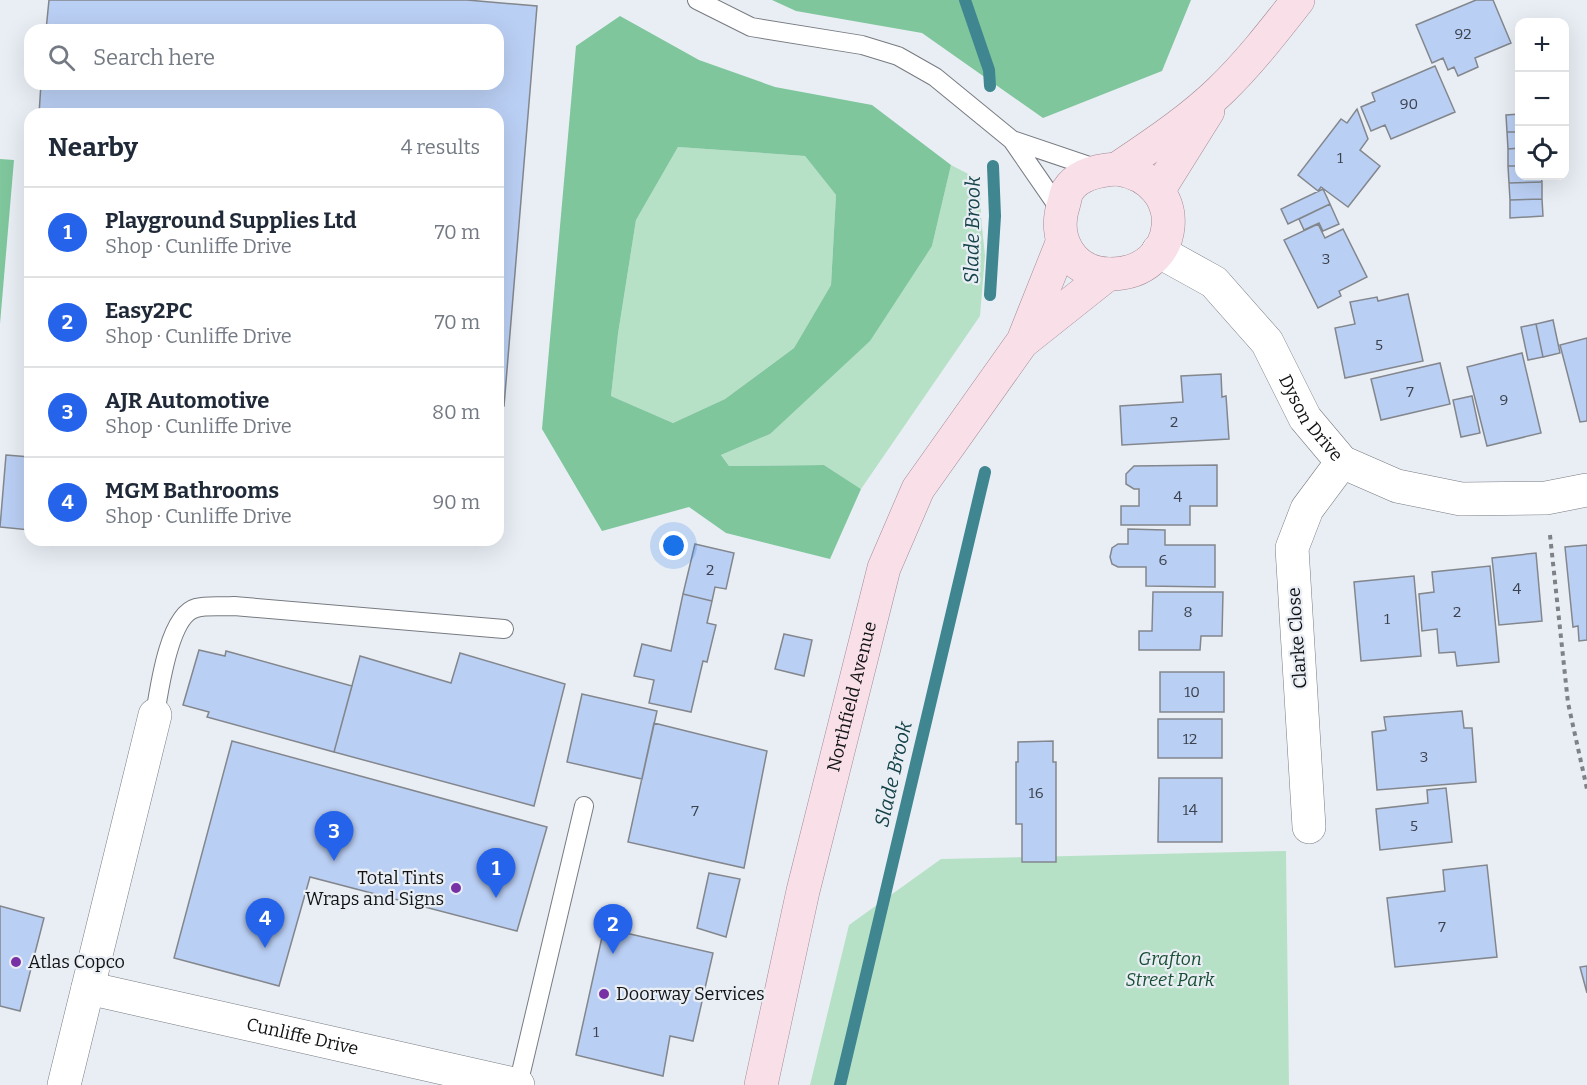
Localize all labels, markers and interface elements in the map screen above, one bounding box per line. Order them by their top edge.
map controls [1515,18,1569,180]
button: + [1515,18,1569,72]
search box [24,24,504,90]
house number: 92 [1455,25,1471,43]
icon: search [45,41,78,74]
text: Search here [93,44,215,71]
button: − [1515,72,1569,126]
house number: 90 [1400,95,1418,113]
button: locate [1515,126,1569,180]
text: Nearby [48,132,138,163]
text: 4 results [401,135,480,159]
house number: 1 [1337,149,1343,167]
water label: Slade Brook [959,176,985,284]
text: Playground Supplies Ltd [105,207,357,234]
text: 1 [63,220,72,244]
text: 70 m [434,220,480,244]
text: Shop · Cunliffe Drive [105,234,292,258]
house number: 3 [1322,250,1330,268]
text: Easy2PC [105,297,193,324]
text: 2 [62,310,73,334]
text: 70 m [434,310,480,334]
text: Shop · Cunliffe Drive [105,324,292,348]
house number: 5 [1375,336,1383,354]
street label: Dyson Drive [1274,371,1348,466]
house number: 7 [1406,383,1414,401]
text: AJR Automotive [105,387,269,414]
house number: 9 [1500,391,1508,409]
text: 3 [62,400,73,424]
text: 80 m [432,400,480,424]
house number: 2 [1170,413,1178,431]
text: Shop · Cunliffe Drive [105,414,292,438]
text: MGM Bathrooms [105,477,279,504]
house number: 4 [1174,488,1183,506]
text: 4 [61,490,74,514]
text: 90 m [432,490,480,514]
text: Shop · Cunliffe Drive [105,504,292,528]
your location [659,531,688,560]
house number: 6 [1159,551,1168,569]
house number: 2 [706,561,714,579]
house number: 4 [1513,580,1522,598]
street label: Clarke Close [1282,587,1312,689]
house number: 8 [1183,603,1193,621]
house number: 2 [1453,603,1461,621]
house number: 1 [1384,610,1390,628]
street label: Northfield Avenue [822,619,881,774]
house number: 10 [1184,683,1200,701]
water label: Slade Brook [869,719,917,829]
house number: 12 [1183,730,1197,748]
house number: 3 [1420,748,1428,766]
house number: 16 [1029,784,1044,802]
house number: 14 [1183,801,1198,819]
house number: 7 [691,802,699,820]
pin: 3 [314,812,354,861]
house number: 5 [1410,817,1418,835]
pin: 1 [476,848,516,898]
place label: Total Tints Wraps and Signs [305,867,444,910]
marker: Total Tints Wraps and Signs [449,881,463,895]
pin: 4 [246,898,284,948]
pin: 2 [594,904,632,954]
house number: 7 [1438,918,1446,936]
park label: Grafton Street Park [1125,948,1215,991]
place label: Atlas Copco [28,951,125,973]
marker: Atlas Copco [9,955,23,969]
place label: Doorway Services [616,983,765,1005]
marker: Doorway Services [597,987,611,1001]
street label: Cunliffe Drive [245,1013,361,1060]
house number: 1 [593,1023,599,1041]

